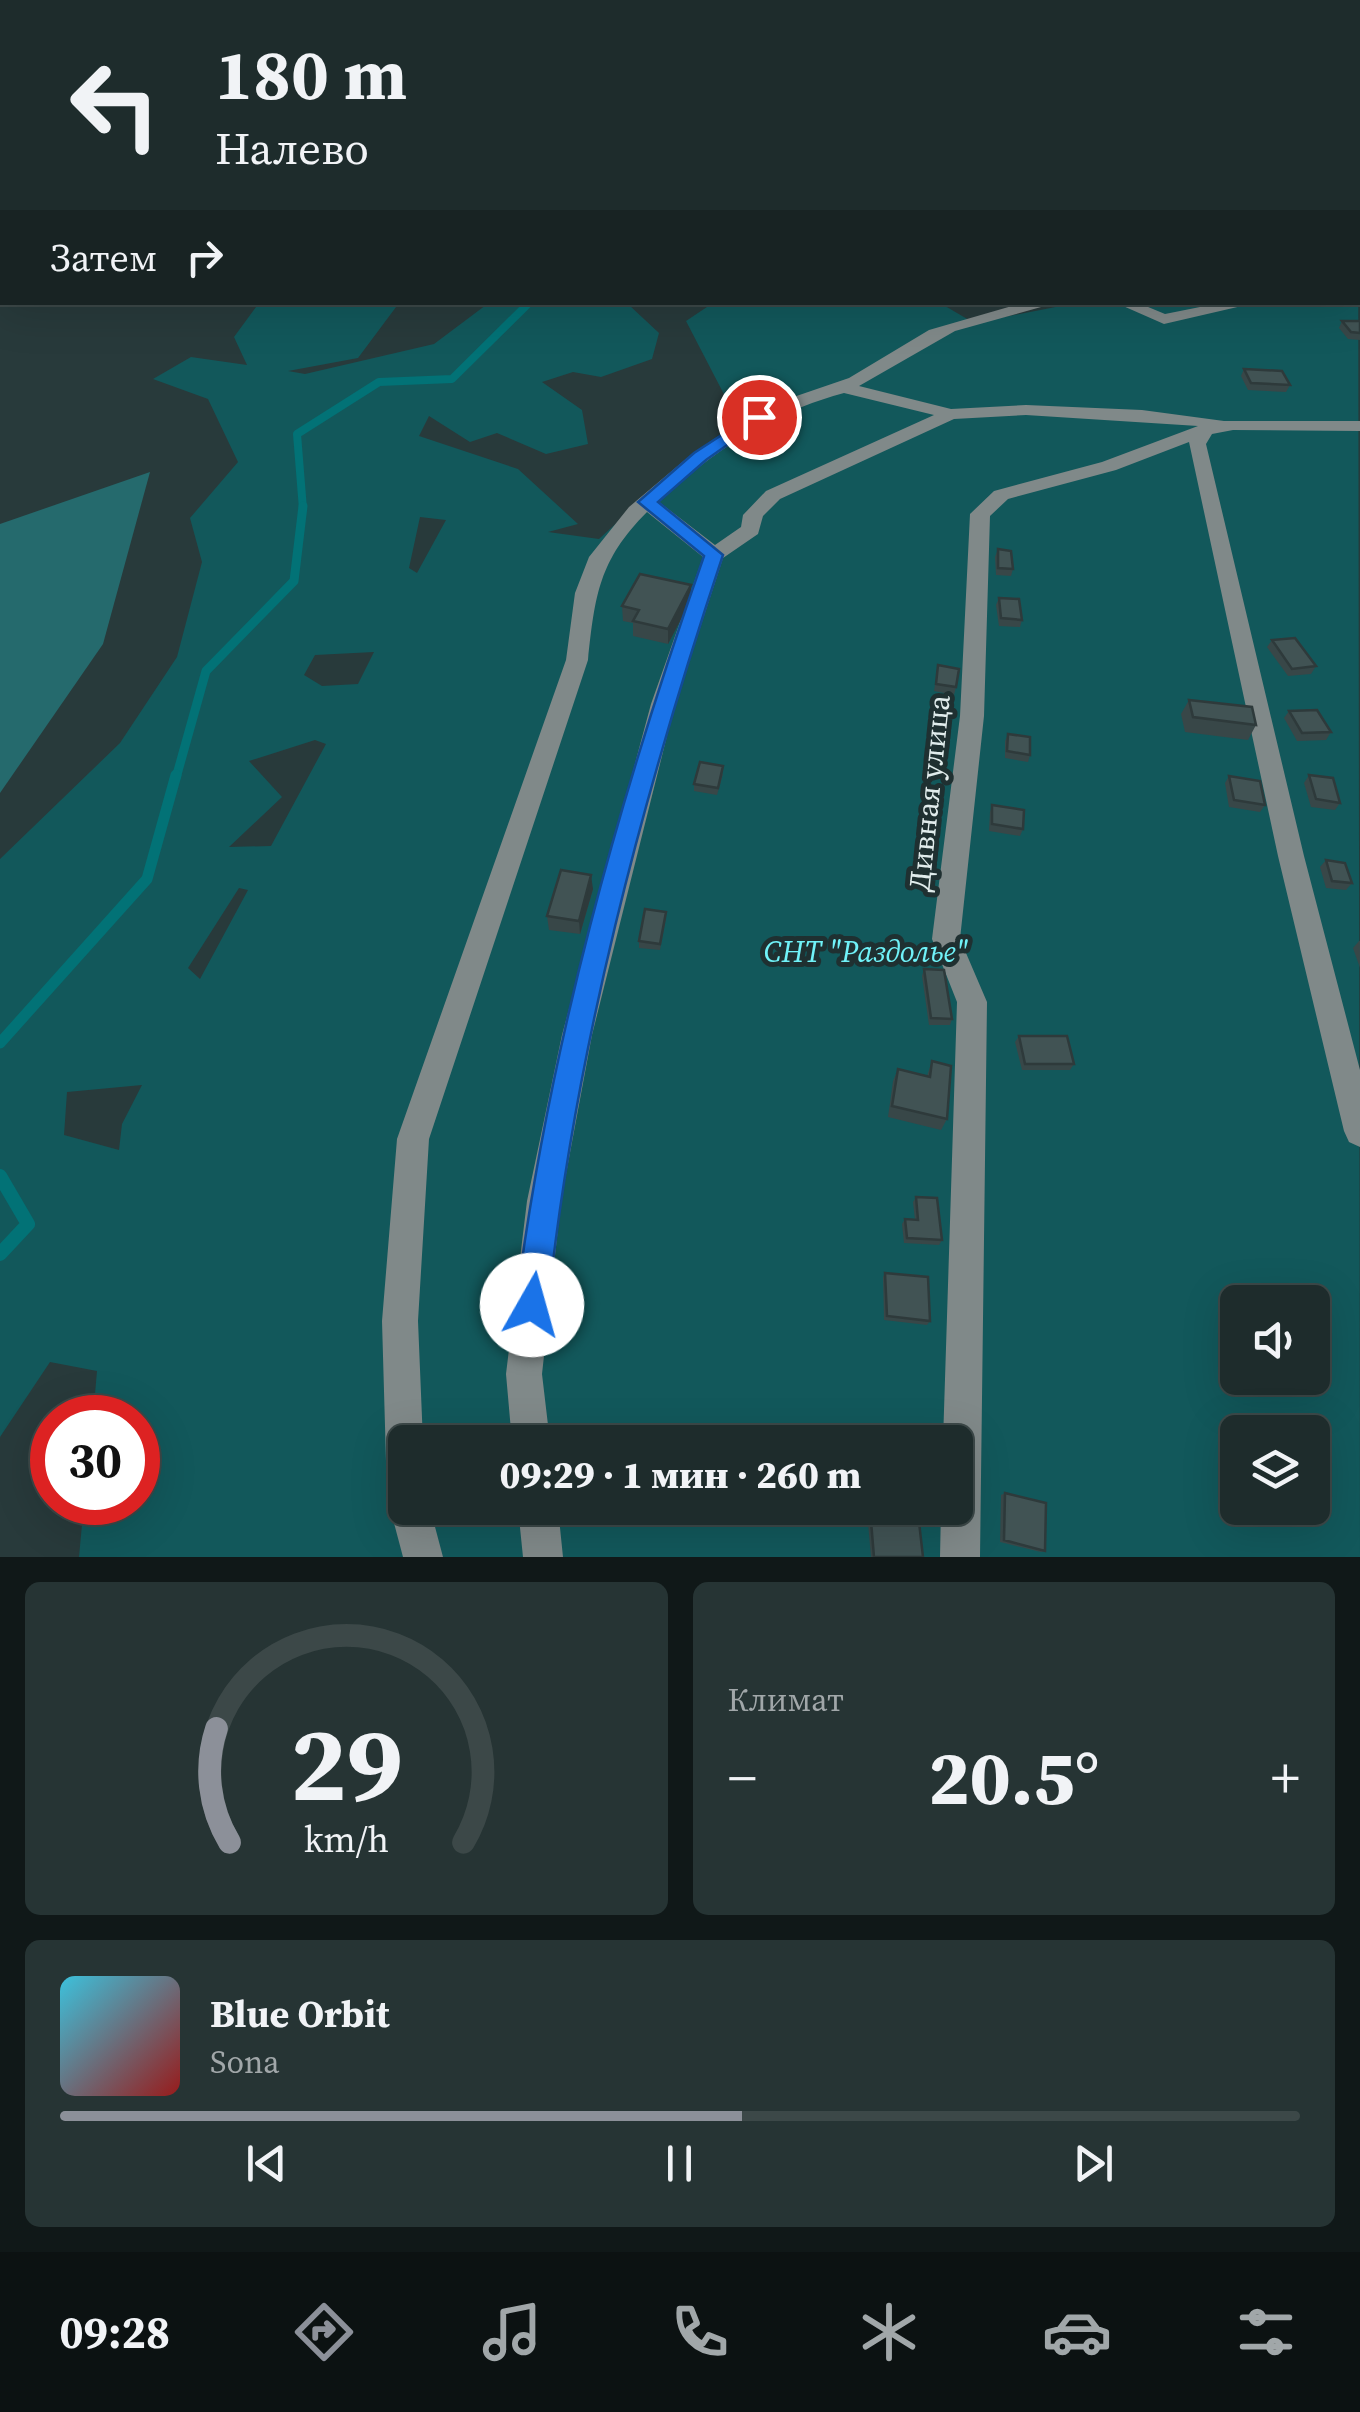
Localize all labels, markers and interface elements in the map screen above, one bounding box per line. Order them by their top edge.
text: 180 m [215,26,407,122]
icon: left [50,40,180,170]
text: Налево [215,117,369,179]
icon: right [177,230,232,285]
text: Затем [50,232,157,284]
pin [717,375,802,460]
icon: arrive [732,390,787,445]
street label: Дивная улица [898,692,960,893]
park label: СНТ "Раздолье" [764,931,969,972]
position arrow [480,1253,584,1357]
map controls [1220,1285,1330,1525]
button: sound [1220,1285,1330,1395]
speed limit sign: 30 [30,1395,160,1525]
button: layers [1220,1415,1330,1525]
text: 09:29 · 1 мин · 260 m [500,1449,861,1501]
text: Климат [728,1678,844,1722]
text: 29 [290,1692,403,1835]
text: 20.5° [928,1726,1099,1829]
text: − [728,1740,757,1815]
text: + [1271,1740,1300,1815]
text: km/h [304,1815,389,1864]
text: Blue Orbit [210,1988,390,2040]
text: Sona [210,2040,280,2084]
icon: previous [239,2136,294,2191]
icon: pause [652,2136,707,2191]
icon: next [1066,2136,1121,2191]
icon: directions [289,2297,359,2367]
icon: music [477,2297,547,2367]
icon: phone [665,2297,735,2367]
icon: climate [854,2297,924,2367]
icon: car [1042,2297,1112,2367]
icon: filters [1231,2297,1301,2367]
text: 09:28 [59,2301,170,2363]

